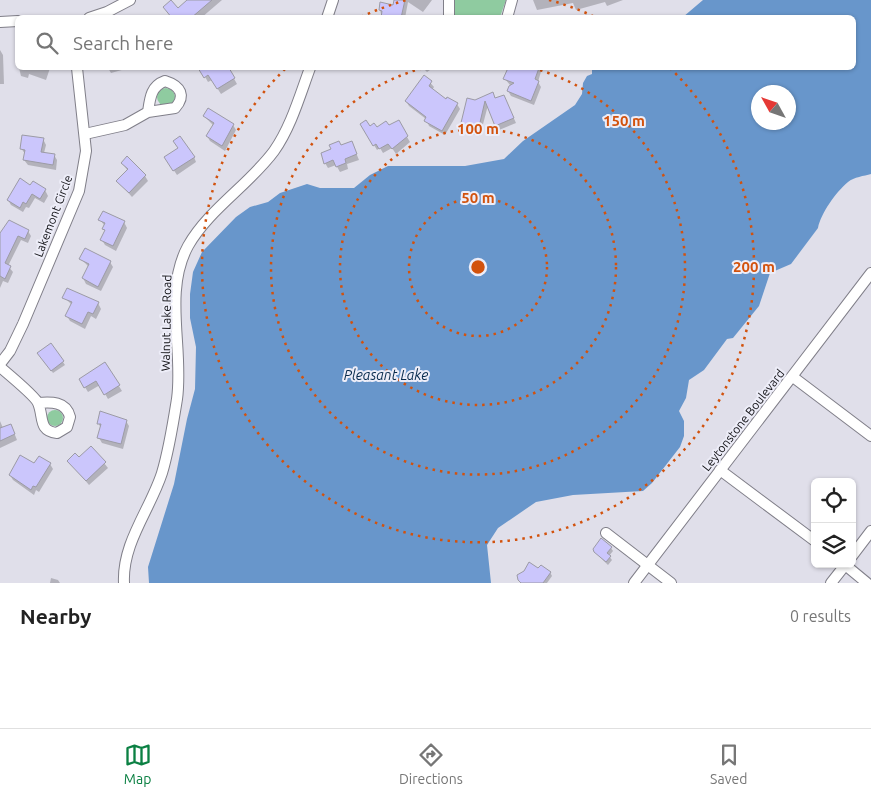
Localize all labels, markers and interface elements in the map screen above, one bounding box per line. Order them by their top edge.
search box [15,15,856,70]
icon: search [33,29,61,57]
text: Search here [73,32,173,54]
north arrow [751,85,796,130]
text: 150 m [603,112,645,129]
text: 100 m [457,120,499,137]
street label: Lakemont Circle [31,173,75,259]
text: 50 m [461,189,495,206]
centre of rings [469,258,487,276]
text: 200 m [733,258,775,275]
street label: Walnut Lake Road [159,275,173,371]
water label: Pleasant Lake [344,367,428,383]
street label: Leytonstone Boulevard [699,367,787,473]
map controls [811,478,856,568]
button: locate [811,478,856,523]
button: layers [811,523,856,568]
text: Nearby [20,604,91,628]
text: 0 results [790,607,851,625]
tab: Map [124,741,152,787]
tab: Directions [399,741,463,787]
tab: Saved [710,741,747,787]

